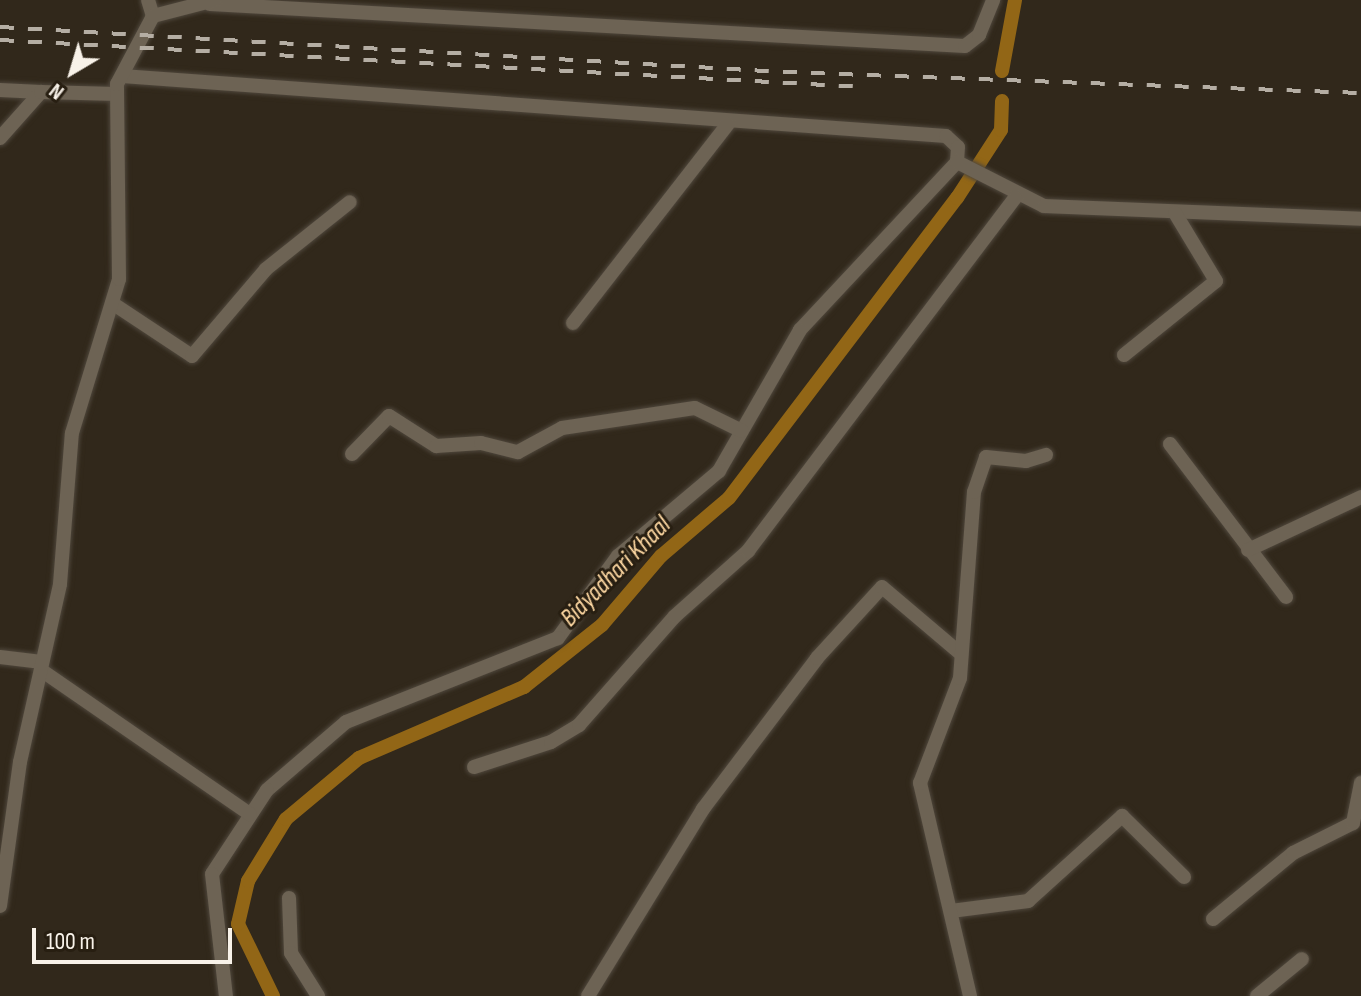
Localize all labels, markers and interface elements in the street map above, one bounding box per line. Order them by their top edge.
north arrow [32,32,112,112]
text: N [44,77,70,106]
water label: Bidyadhari Khaal [554,510,678,634]
scale bar [36,912,236,962]
text: 100 m [46,927,95,956]

